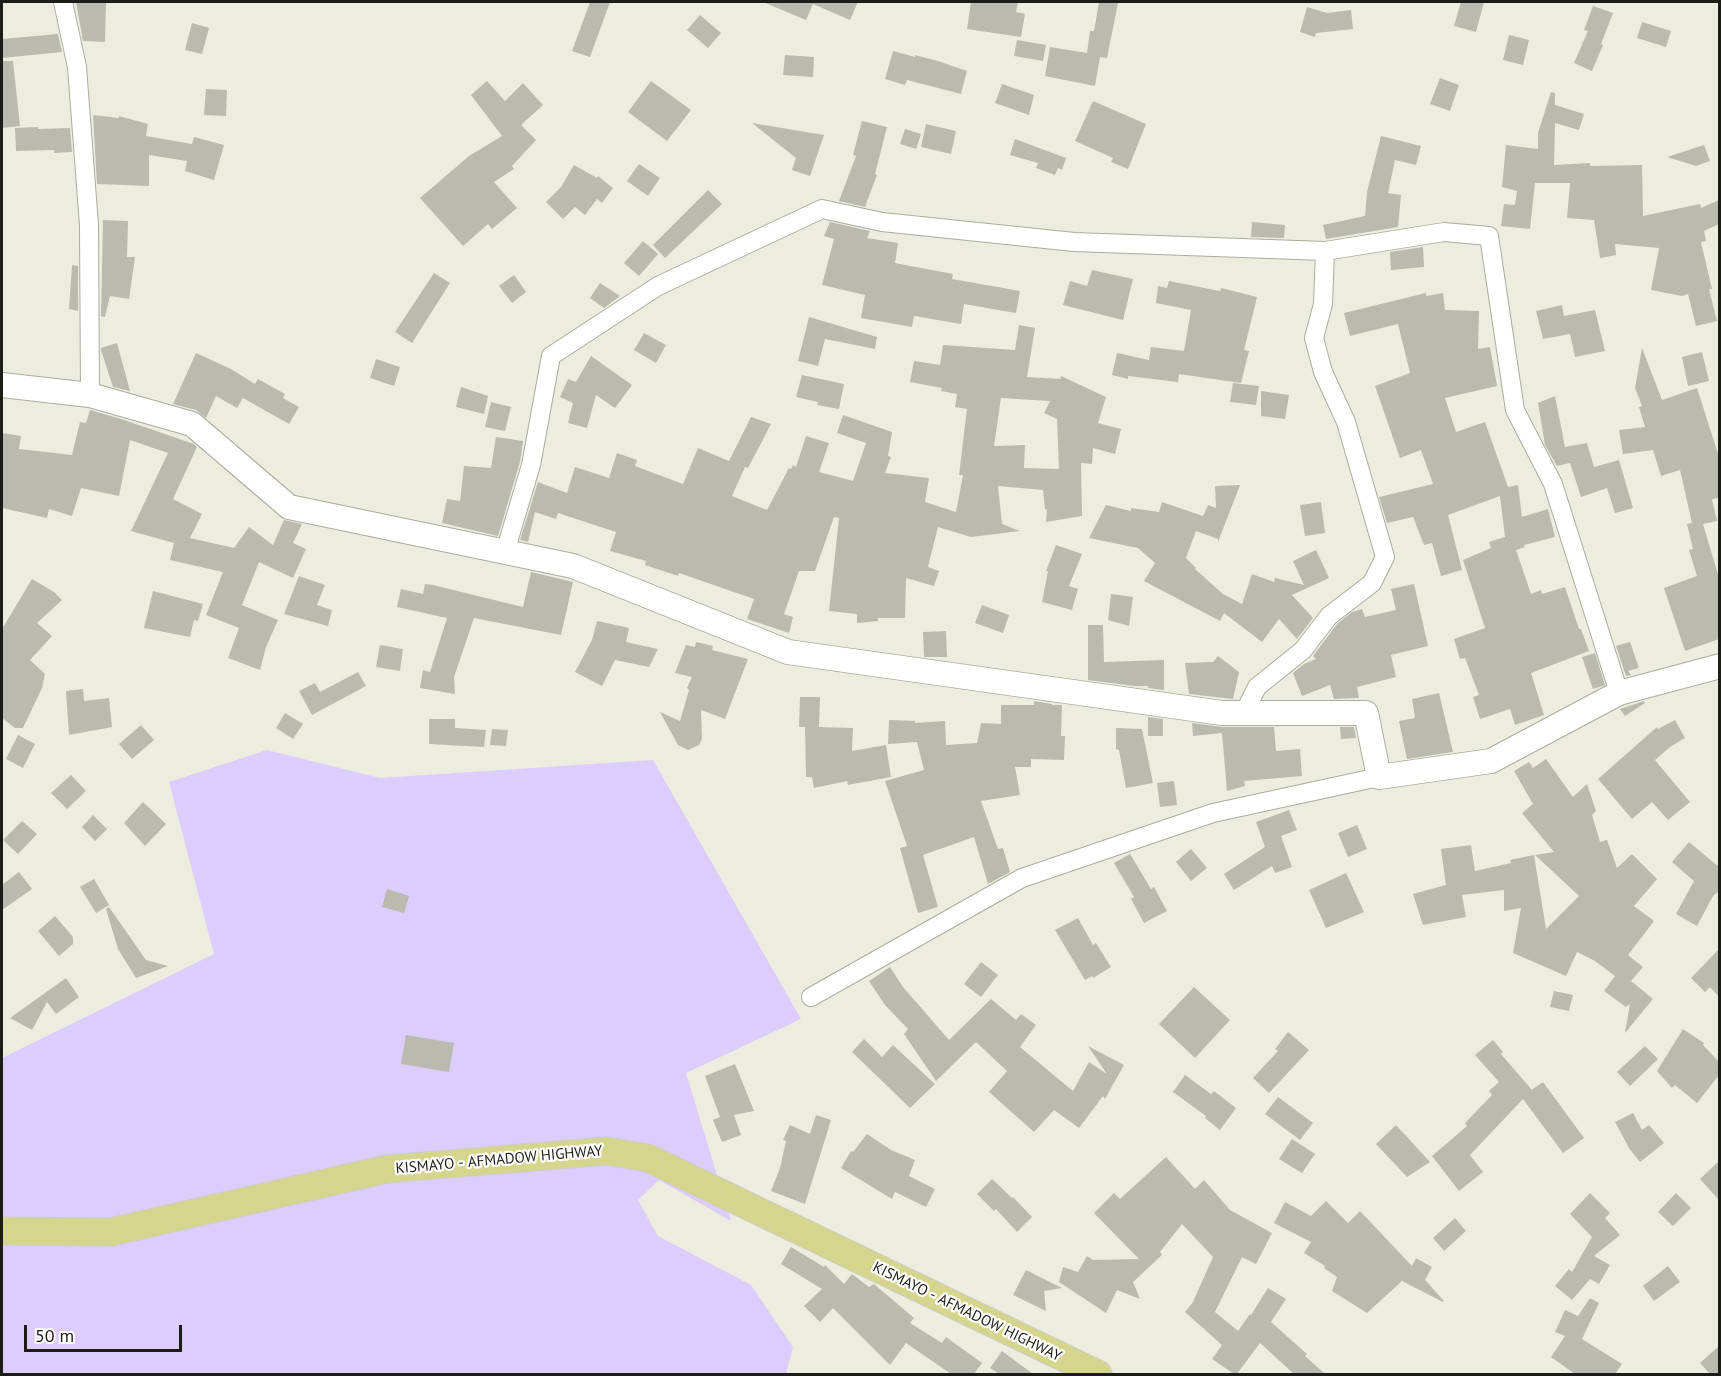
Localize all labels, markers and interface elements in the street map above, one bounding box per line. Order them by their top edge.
street label: KISMAYO - AFMADOW HIGHWAY [395,1142,603,1178]
street label: KISMAYO - AFMADOW HIGHWAY [870,1258,1064,1366]
scale bar [27,1313,184,1351]
text: 50 m [35,1324,74,1347]

